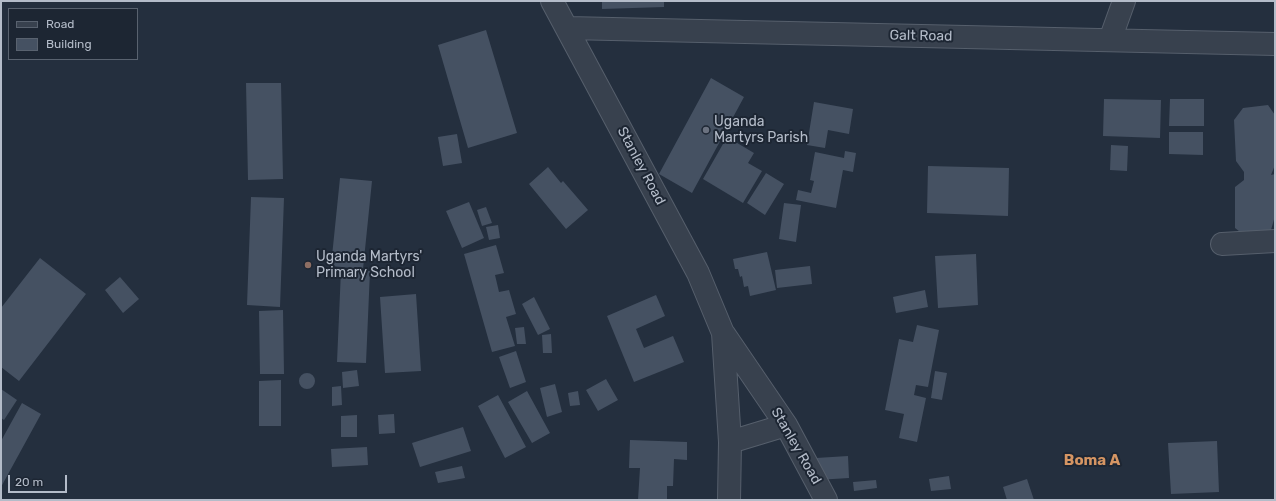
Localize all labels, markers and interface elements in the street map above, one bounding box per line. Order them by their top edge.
legend [8,8,138,60]
text: Road [46,17,74,31]
street label: Galt Road [889,27,953,45]
text: Building [46,37,92,51]
place label: Uganda Martyrs Parish [714,114,808,146]
street label: Stanley Road [613,124,669,208]
marker: Uganda Martyrs Parish [701,125,711,135]
place label: Uganda Martyrs' Primary School [316,249,422,282]
marker: Uganda Martyrs' Primary School [303,260,313,270]
street label: Stanley Road [767,405,825,487]
district label: Boma A [1064,452,1120,470]
scale bar [10,467,69,493]
text: 20 m [15,475,43,489]

